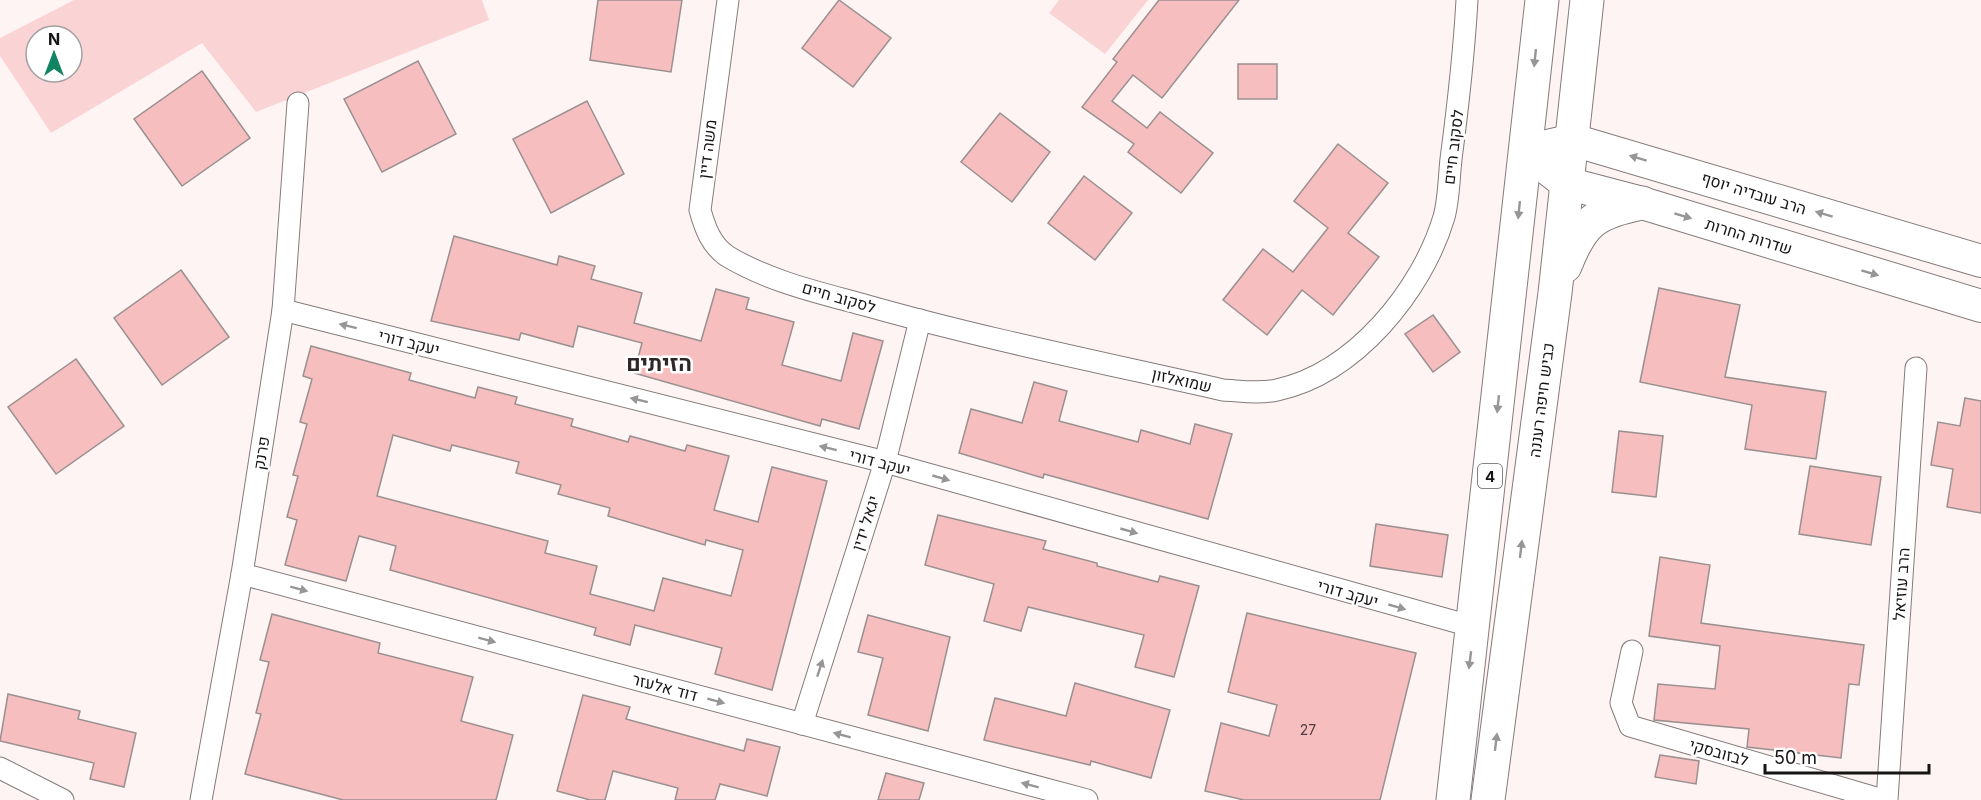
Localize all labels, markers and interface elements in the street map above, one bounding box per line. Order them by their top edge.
north arrow [24,24,84,84]
text: N [48,29,60,49]
one-way arrow [1531,49,1540,68]
street label: לסקוב חיים [1438,108,1468,186]
street label: משה דיין [693,118,721,180]
one-way arrow [1629,153,1647,162]
street label: הרב עובדיה יוסף [1699,168,1809,218]
one-way arrow [1515,201,1524,220]
one-way arrow [1815,209,1833,218]
one-way arrow [1674,212,1692,221]
street label: שדרות החרות [1703,213,1795,259]
one-way arrow [1861,268,1879,278]
street label: לסקוב חיים [800,277,878,317]
one-way arrow [339,321,357,331]
street label: יעקב דורי [376,325,442,359]
street label: כביש חיפה רעננה [1524,341,1558,459]
district label: הזיתים [626,350,692,376]
street label: שמואלזון [1150,363,1214,397]
one-way arrow [1493,394,1503,413]
one-way arrow [630,395,648,404]
street label: פרנק [248,435,274,471]
one-way arrow [819,442,837,452]
street label: יעקב דורי [847,444,913,480]
road number: 4 [1478,464,1502,488]
one-way arrow [932,474,950,483]
street label: יגאל ידין [847,493,883,553]
one-way arrow [1120,527,1138,536]
one-way arrow [1517,539,1526,558]
street label: הרב עוזיאל [1888,547,1914,621]
street label: יעקב דורי [1315,575,1381,611]
one-way arrow [290,585,308,595]
one-way arrow [1388,603,1406,612]
one-way arrow [478,635,496,645]
one-way arrow [1465,651,1475,670]
one-way arrow [815,659,825,677]
street label: דוד אלעזר [630,669,700,705]
one-way arrow [707,697,725,706]
house number: 27 [1300,721,1316,738]
one-way arrow [833,729,851,739]
one-way arrow [1491,732,1501,751]
street label: לבזובסקי [1687,734,1751,770]
scale bar [1765,737,1928,775]
text: 50 m [1774,747,1817,768]
one-way arrow [1021,780,1039,789]

